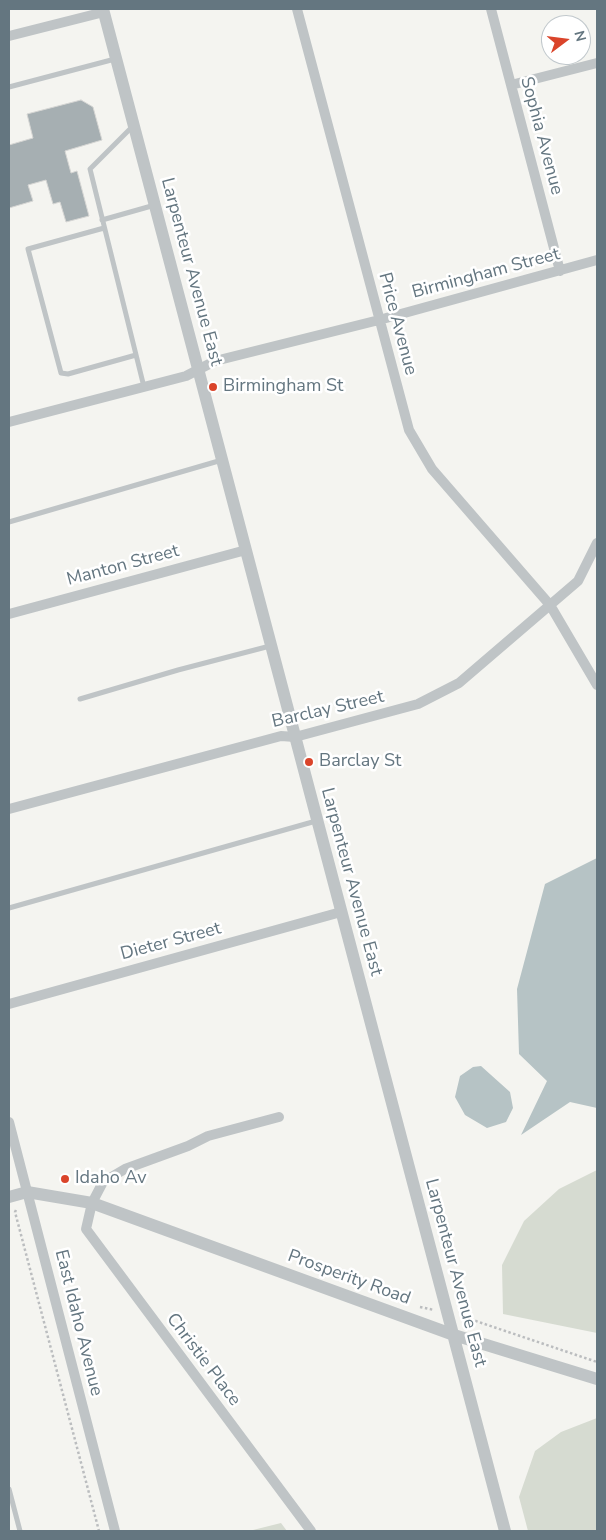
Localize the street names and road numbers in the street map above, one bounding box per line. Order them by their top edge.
street label: Sophia Avenue [515,75,567,197]
street label: Larpenteur Avenue East [156,176,226,368]
street label: Birmingham Street [410,244,562,304]
street label: Price Avenue [373,270,421,378]
street label: Manton Street [65,541,181,591]
street label: Barclay Street [270,687,386,733]
street label: Larpenteur Avenue East [316,786,386,978]
street label: Dieter Street [118,918,224,966]
street label: Larpenteur Avenue East [420,1177,490,1369]
street label: Prosperity Road [285,1246,413,1310]
street label: East Idaho Avenue [49,1248,107,1398]
street label: Christie Place [161,1309,245,1411]

